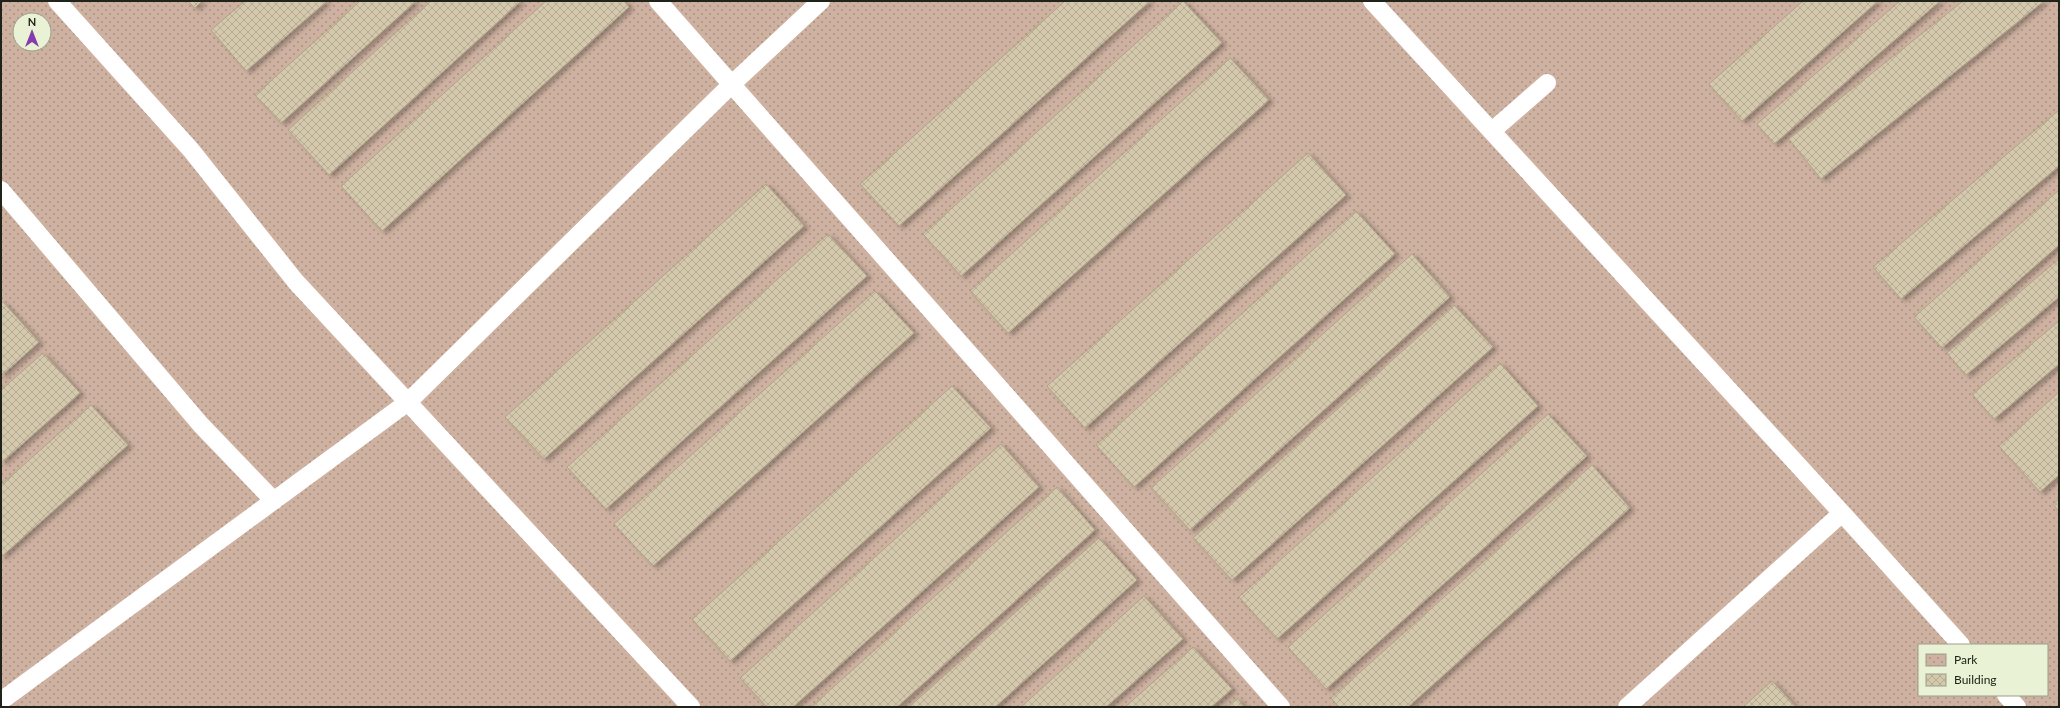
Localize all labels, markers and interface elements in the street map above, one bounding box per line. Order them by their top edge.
north arrow [12,12,52,52]
text: N [28,15,36,28]
legend [1918,644,2048,696]
text: Park [1954,652,1978,667]
text: Building [1954,672,1997,687]

